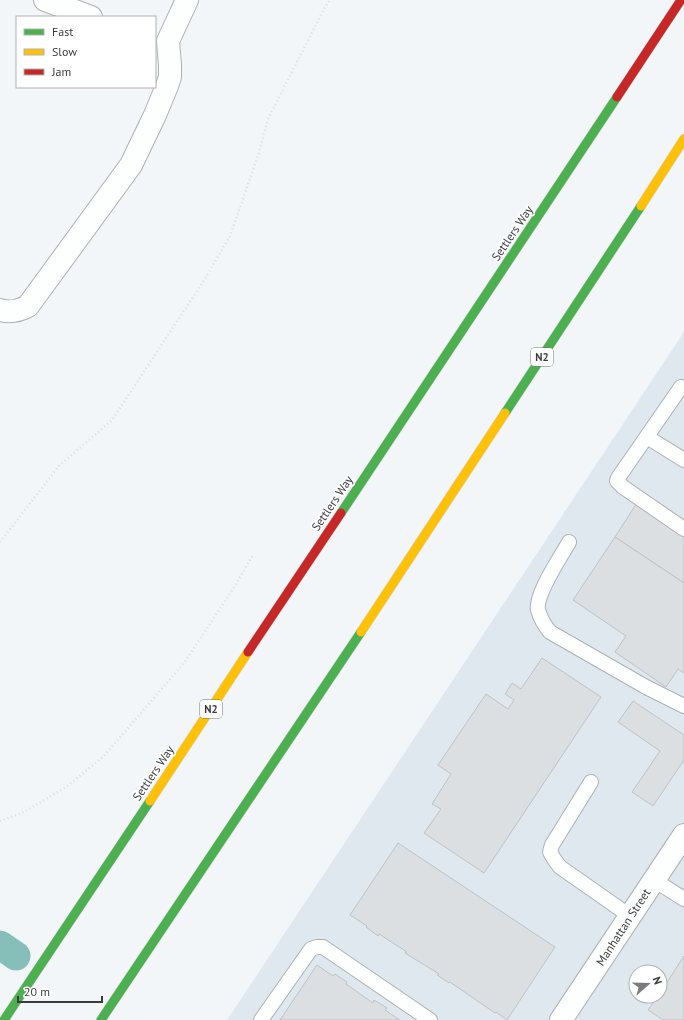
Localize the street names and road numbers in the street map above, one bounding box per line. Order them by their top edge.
street label: Settlers Way [488,202,536,263]
road number: N2 [531,348,553,366]
street label: Settlers Way [308,472,356,533]
road number: N2 [200,700,222,718]
street label: Settlers Way [129,742,177,803]
street label: Manhattan Street [592,886,654,968]

